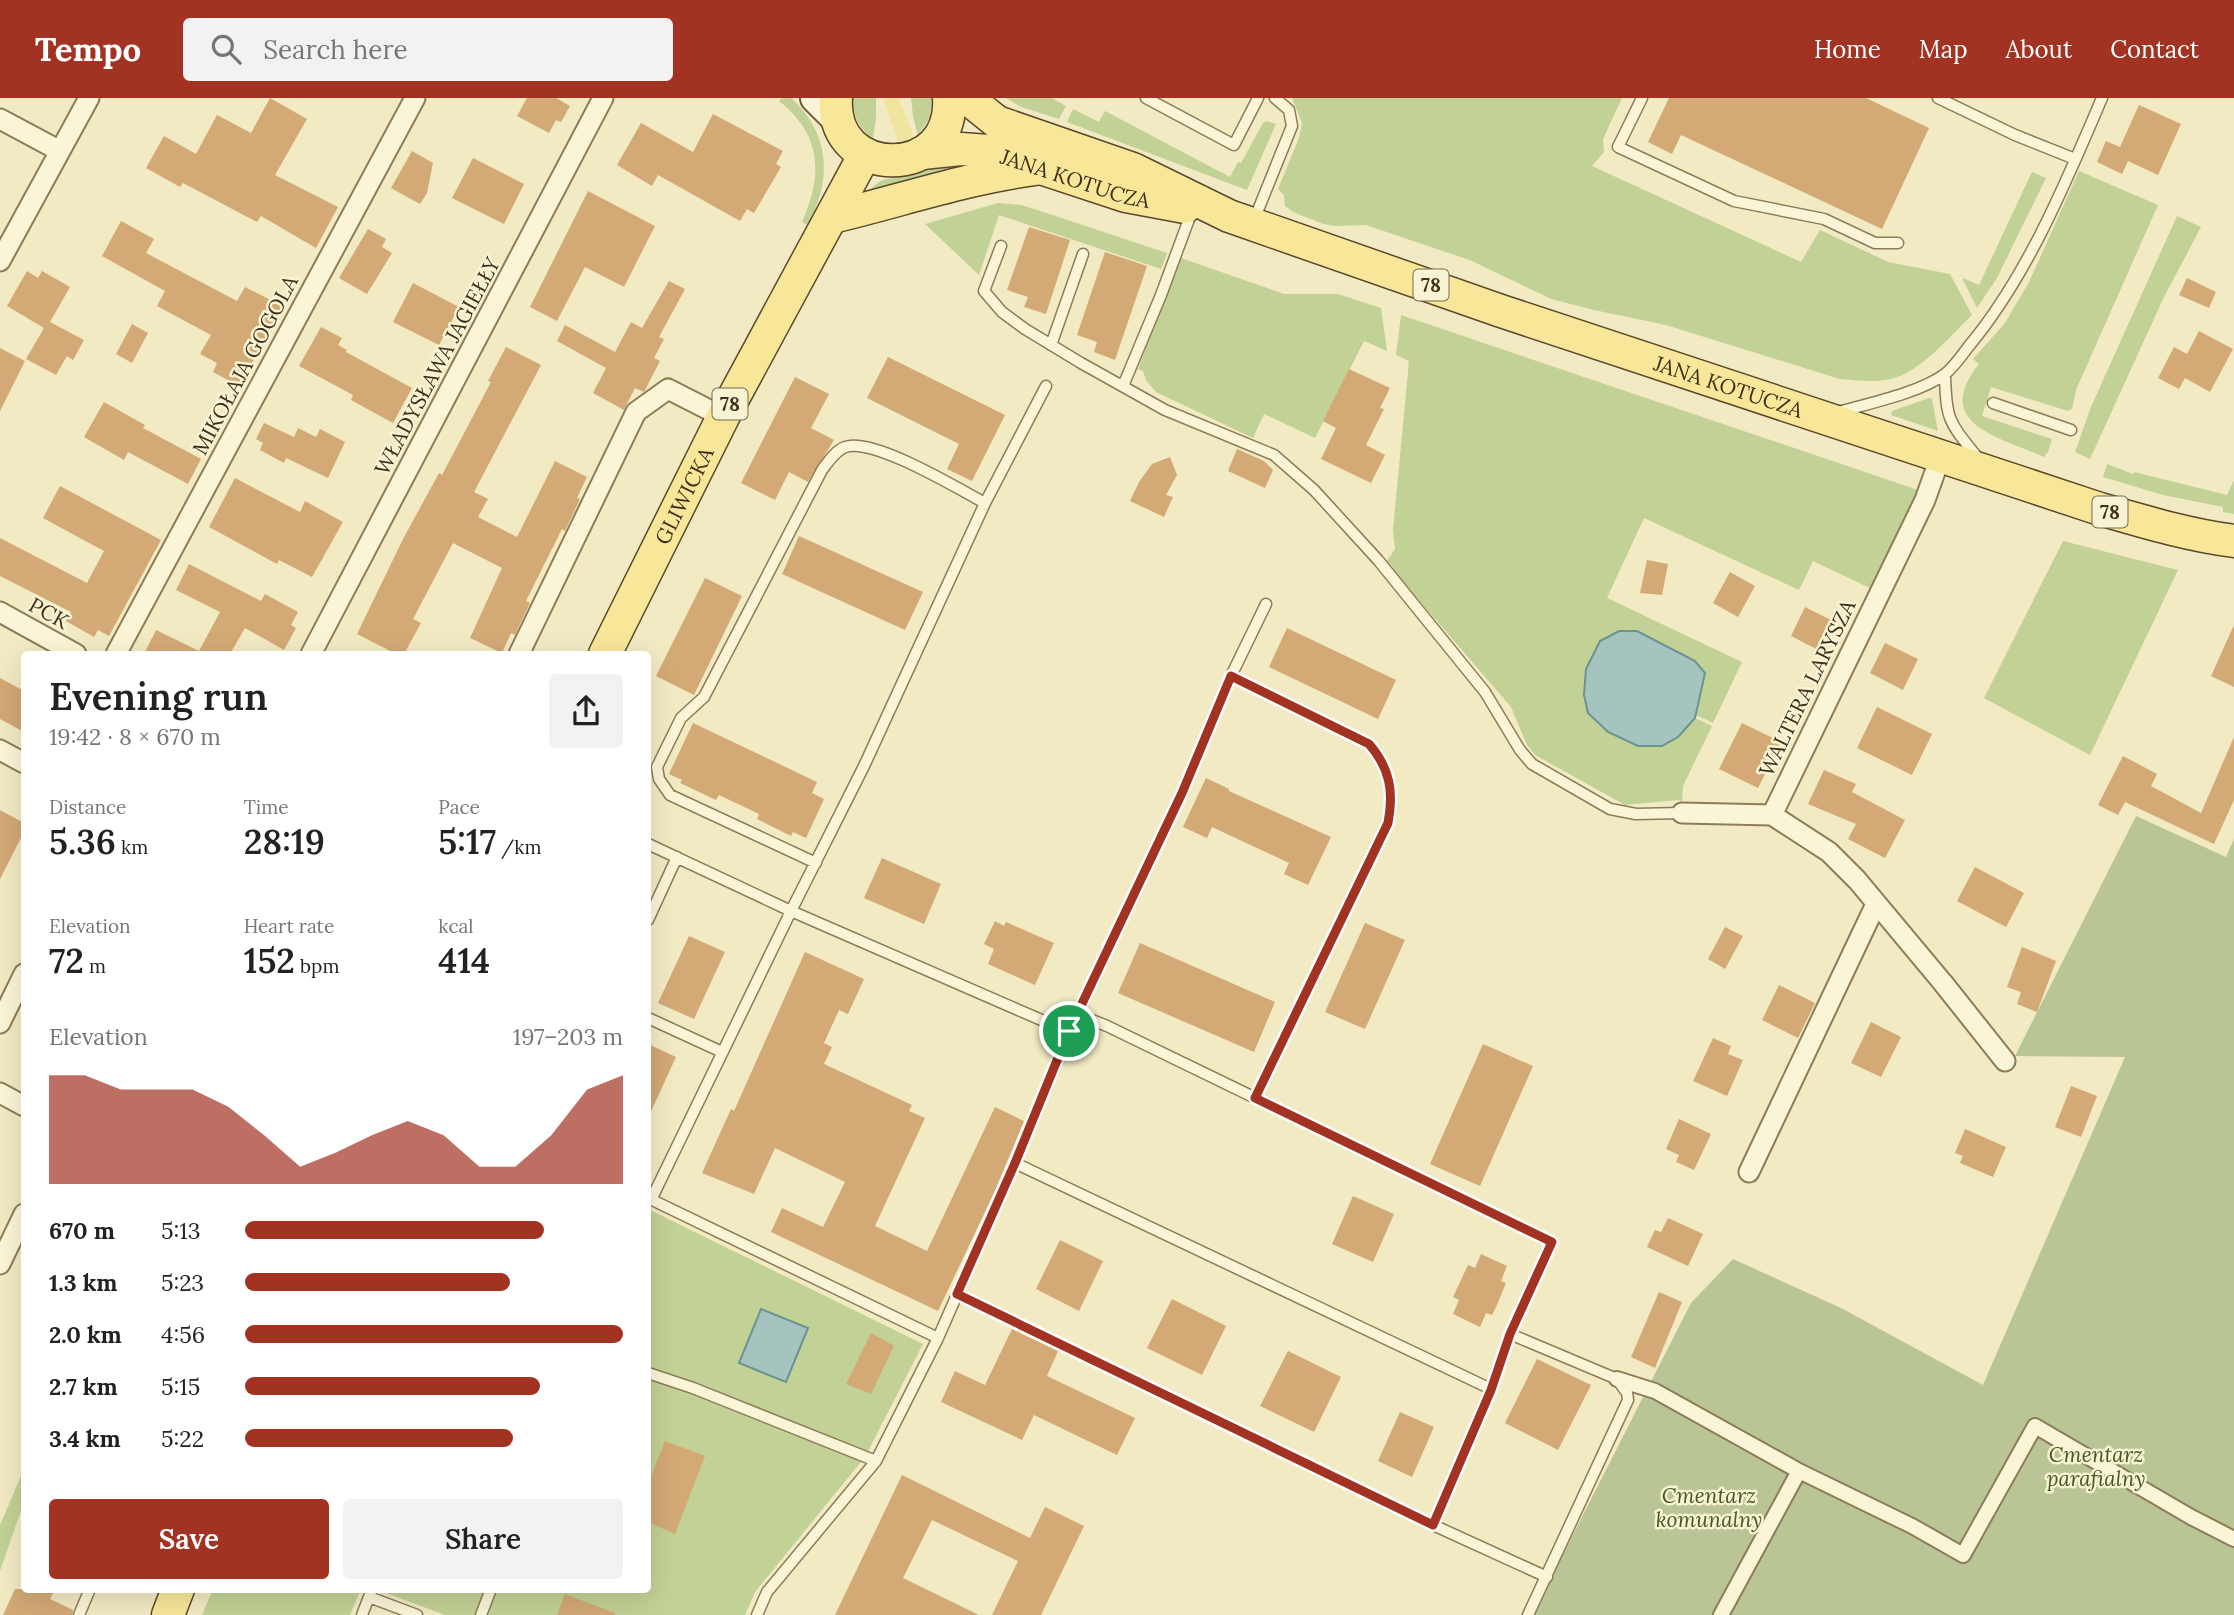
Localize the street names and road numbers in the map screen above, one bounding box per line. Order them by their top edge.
street label: JANA KOTUCZA [996,142,1153,214]
street label: WŁADYSŁAWA JAGIEŁŁY [368,252,506,479]
street label: MIKOŁAJA GOGOLA [186,270,304,459]
road number: 78 [1414,270,1448,300]
street label: JANA KOTUCZA [1650,349,1807,424]
road number: 78 [712,388,748,420]
street label: GLIWICKA [648,442,720,549]
road number: 78 [2092,496,2128,528]
street label: PCK [24,591,74,635]
street label: WALTERA LARYSZA [1753,595,1862,781]

